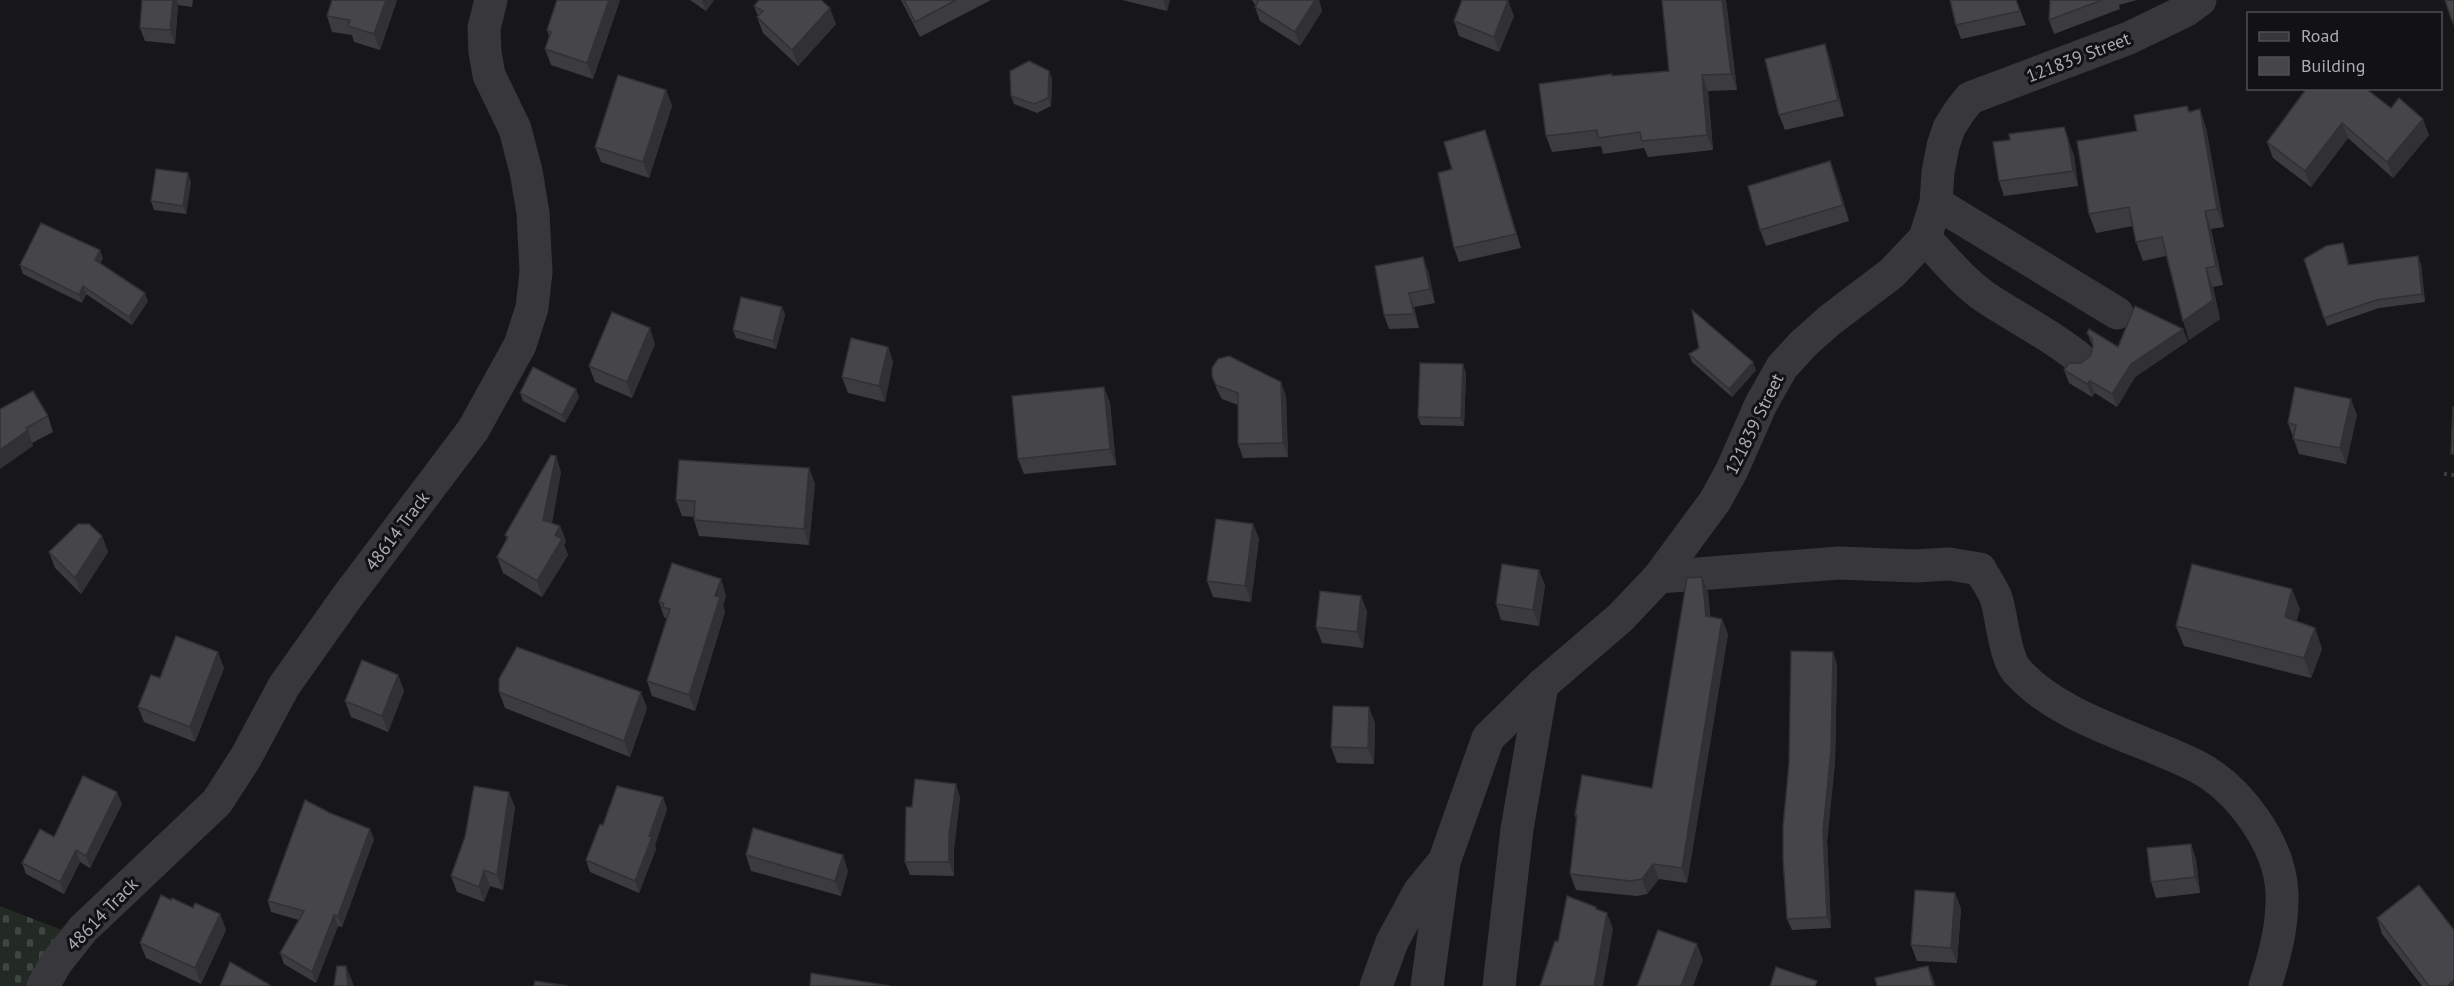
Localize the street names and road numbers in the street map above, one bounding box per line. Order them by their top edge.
street label: 121839 Street [2023,27,2133,87]
street label: 121839 Street [1720,370,1788,478]
street label: 48614 Track [360,487,434,575]
street label: 48614 Track [61,872,143,956]

